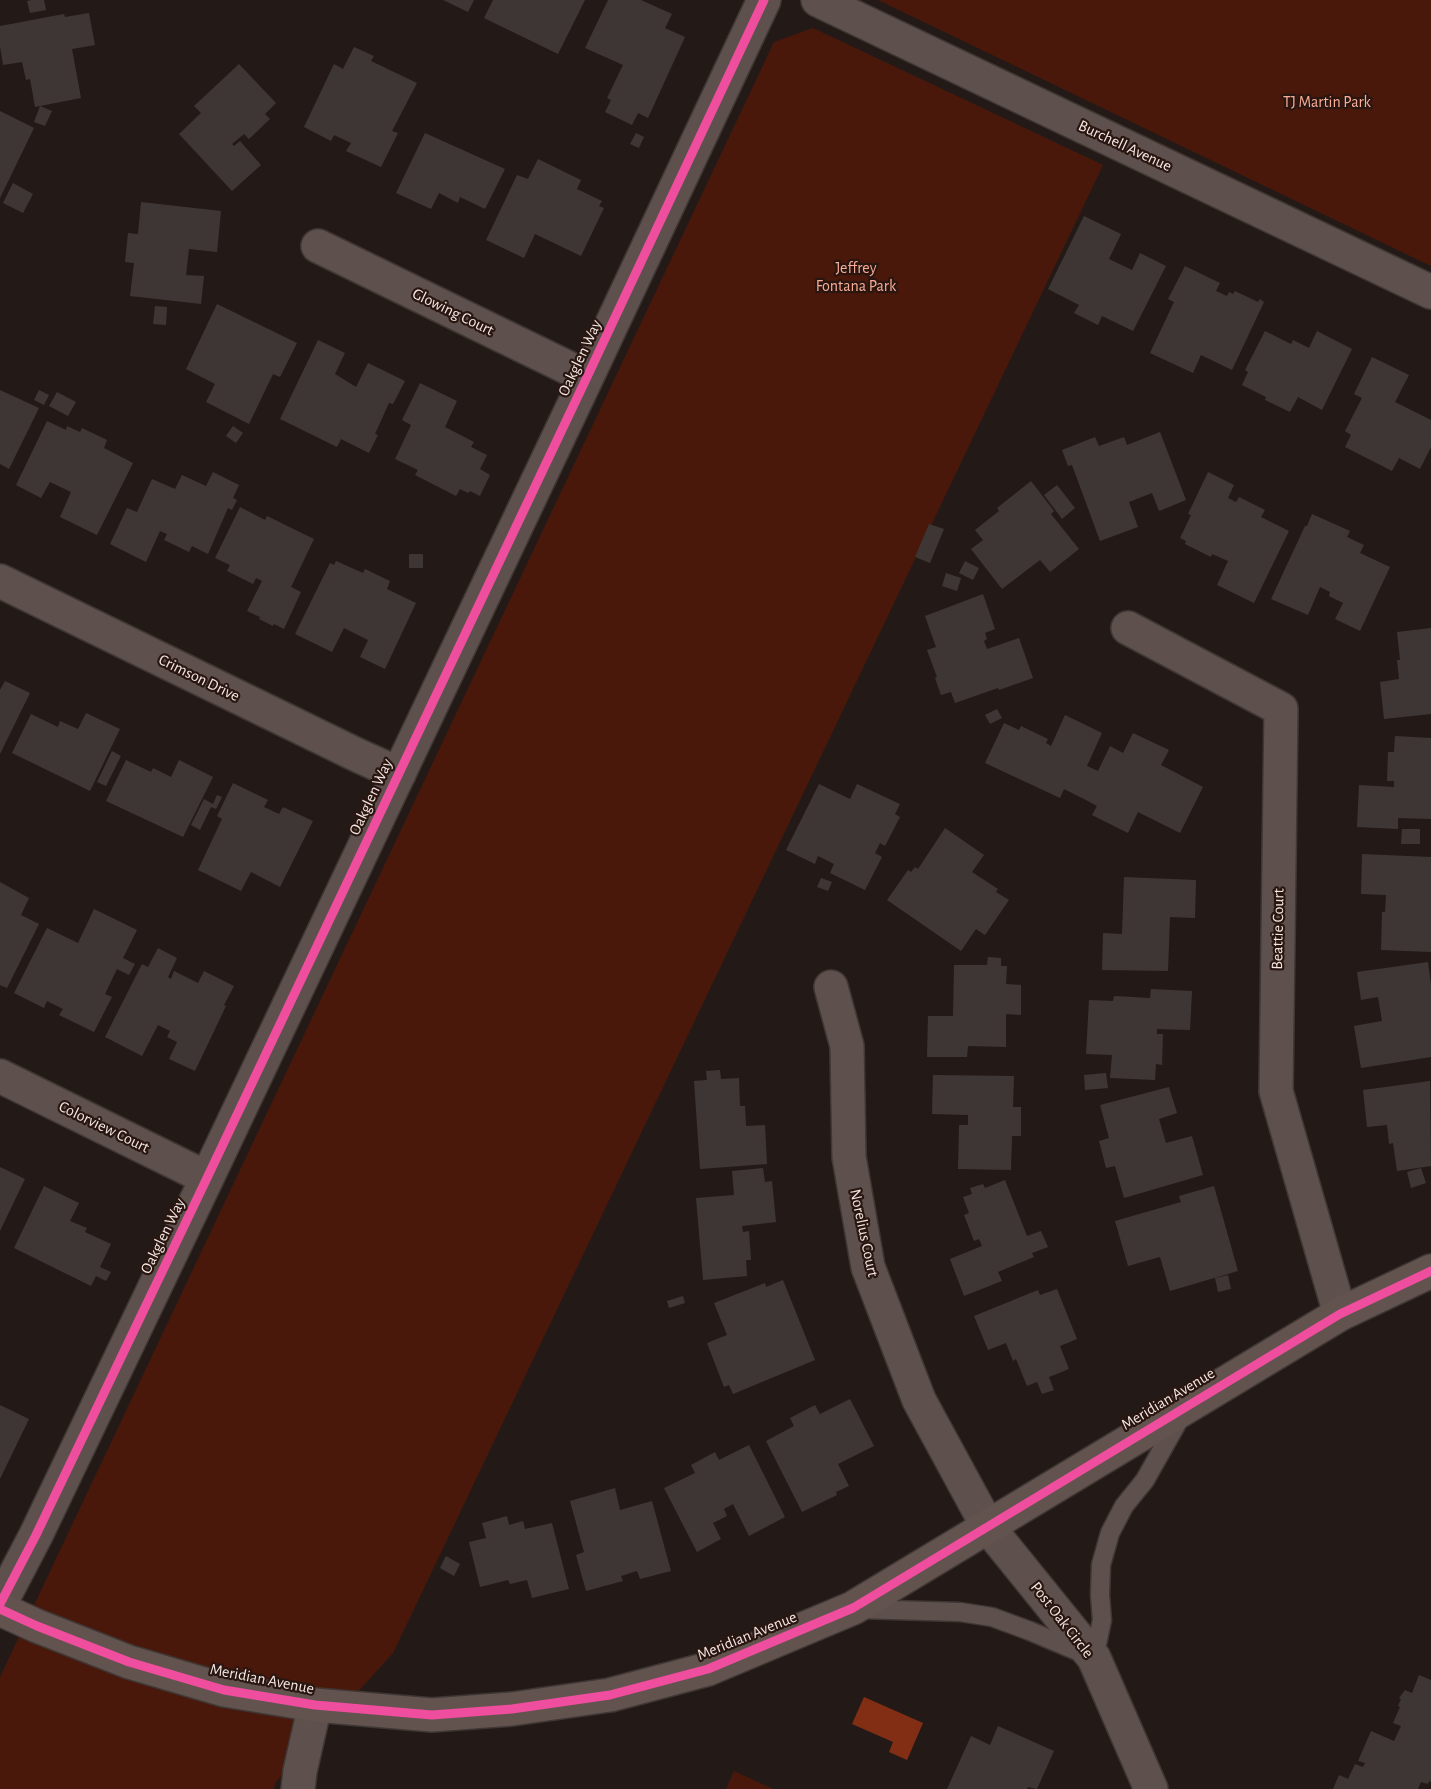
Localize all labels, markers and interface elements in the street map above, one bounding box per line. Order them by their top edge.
park label: TJ Martin Park [1283,92,1371,112]
street label: Burchell Avenue [1075,116,1175,176]
park label: Jeffrey Fontana Park [816,258,896,296]
street label: Glowing Court [409,284,497,340]
street label: Oakglen Way [554,317,606,399]
street label: Crimson Drive [155,650,243,706]
street label: Oakglen Way [345,756,397,838]
street label: Beattie Court [1268,888,1288,970]
street label: Colorview Court [56,1097,152,1157]
street label: Norelius Court [845,1187,883,1279]
street label: Oakglen Way [136,1195,190,1277]
street label: Meridian Avenue [1118,1364,1218,1434]
street label: Post Oak Circle [1026,1578,1098,1662]
street label: Meridian Avenue [694,1607,800,1665]
street label: Meridian Avenue [208,1659,316,1699]

